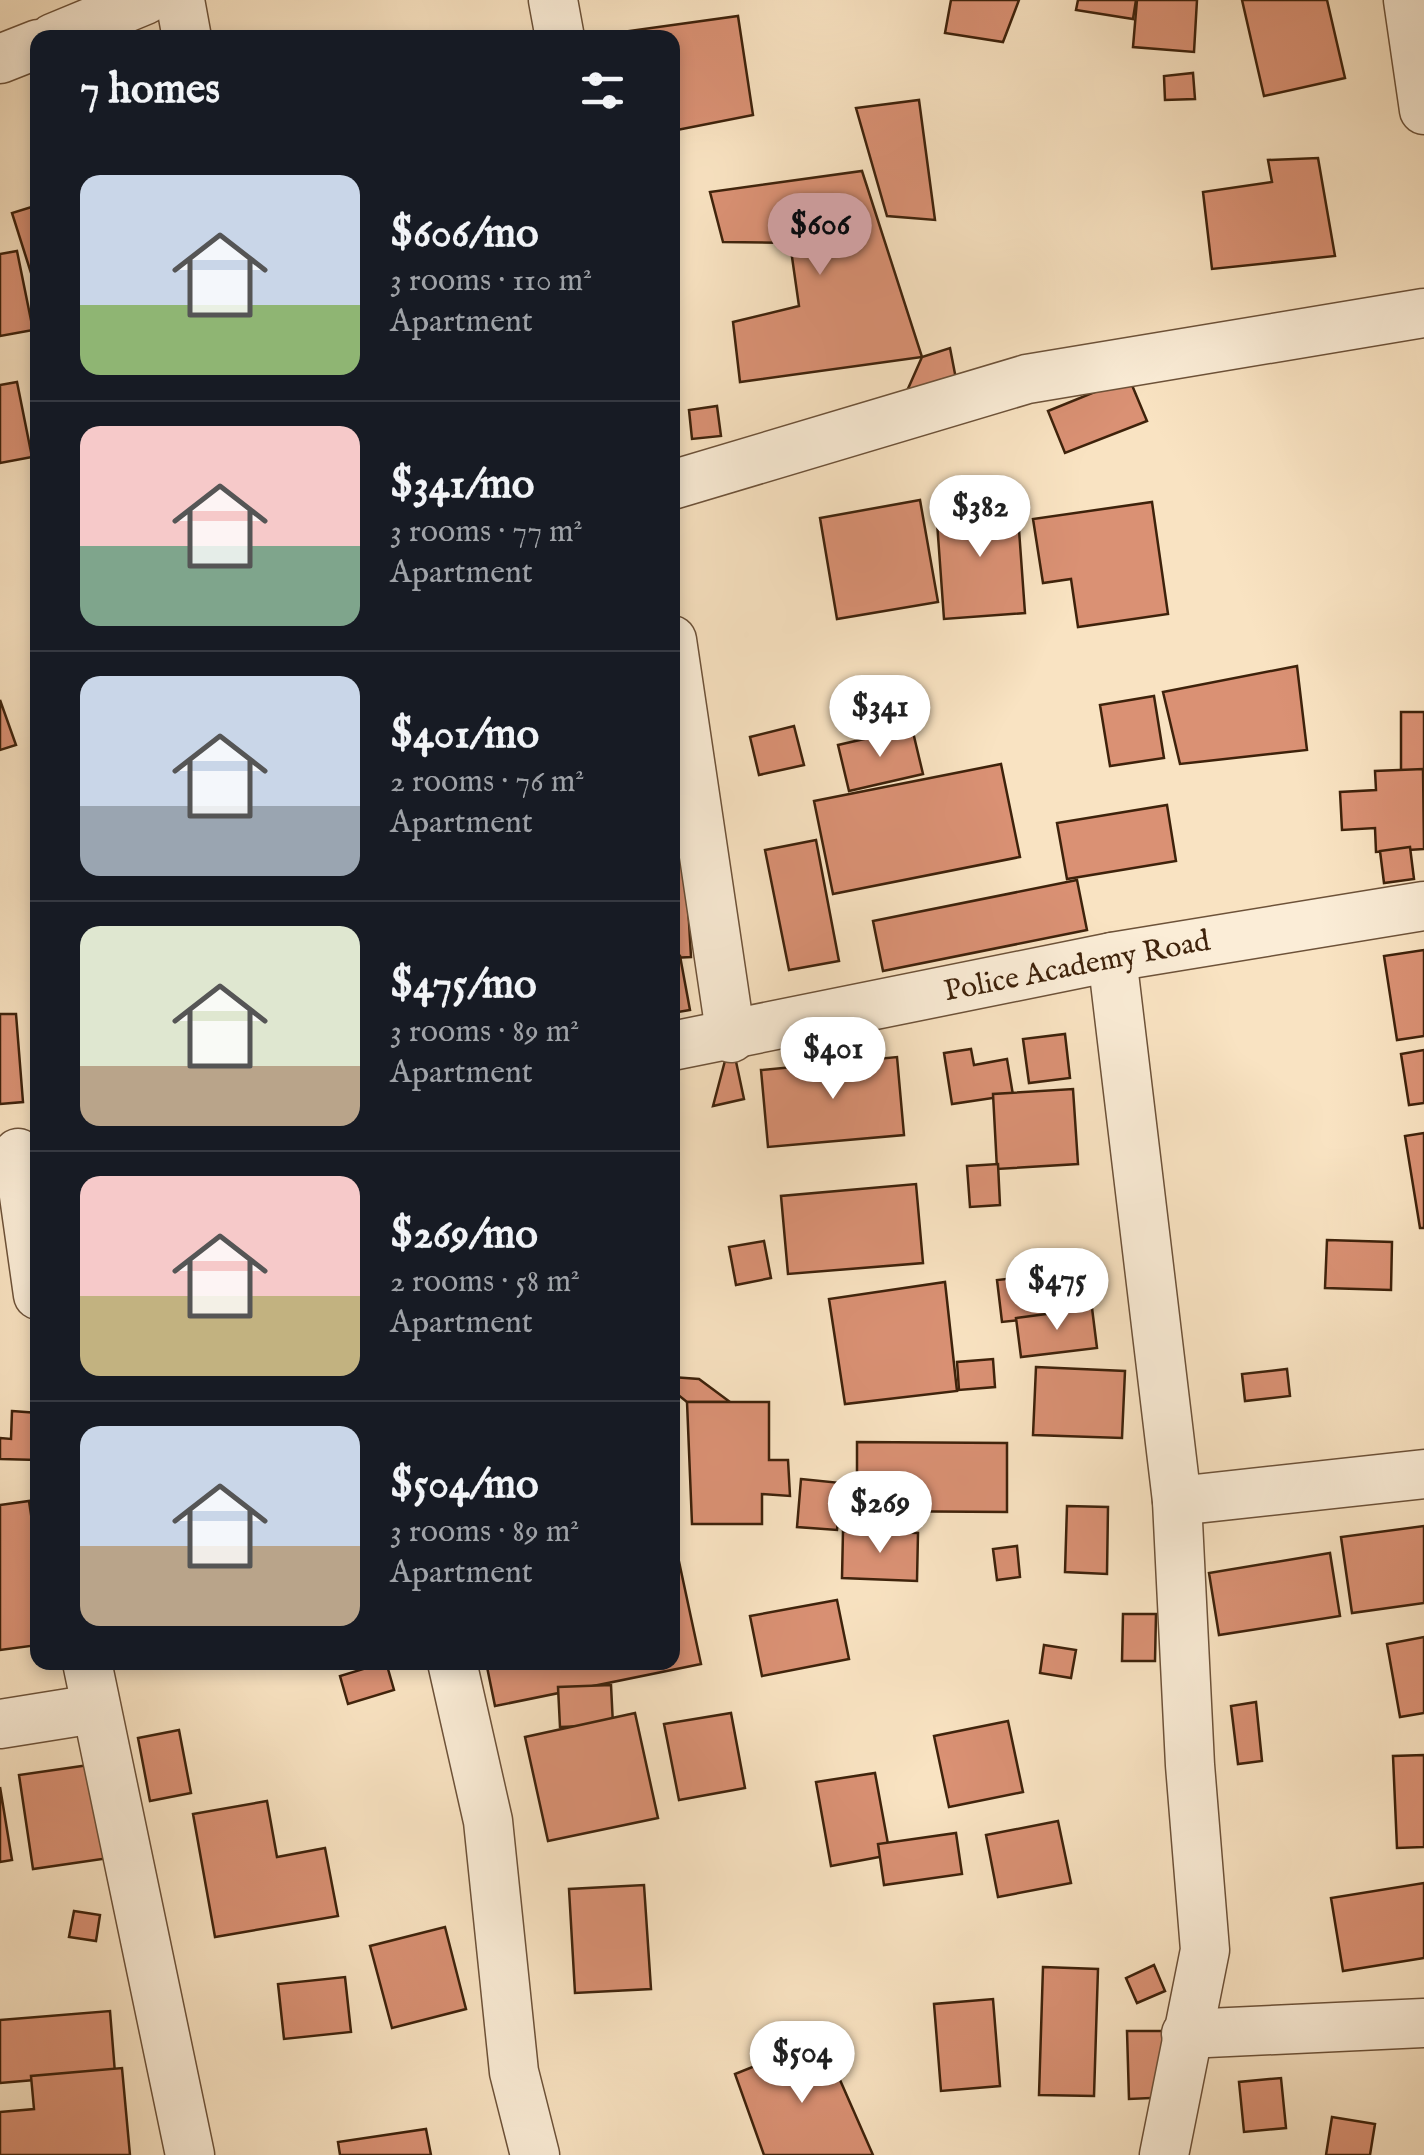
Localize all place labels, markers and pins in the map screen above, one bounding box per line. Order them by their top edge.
pin: $606 [761,193,879,278]
pin: $382 [921,475,1039,560]
pin: $341 [821,675,939,760]
pin: $401 [774,1017,892,1102]
pin: $475 [998,1248,1116,1333]
pin: $269 [821,1471,939,1556]
pin: $504 [743,2021,861,2106]

